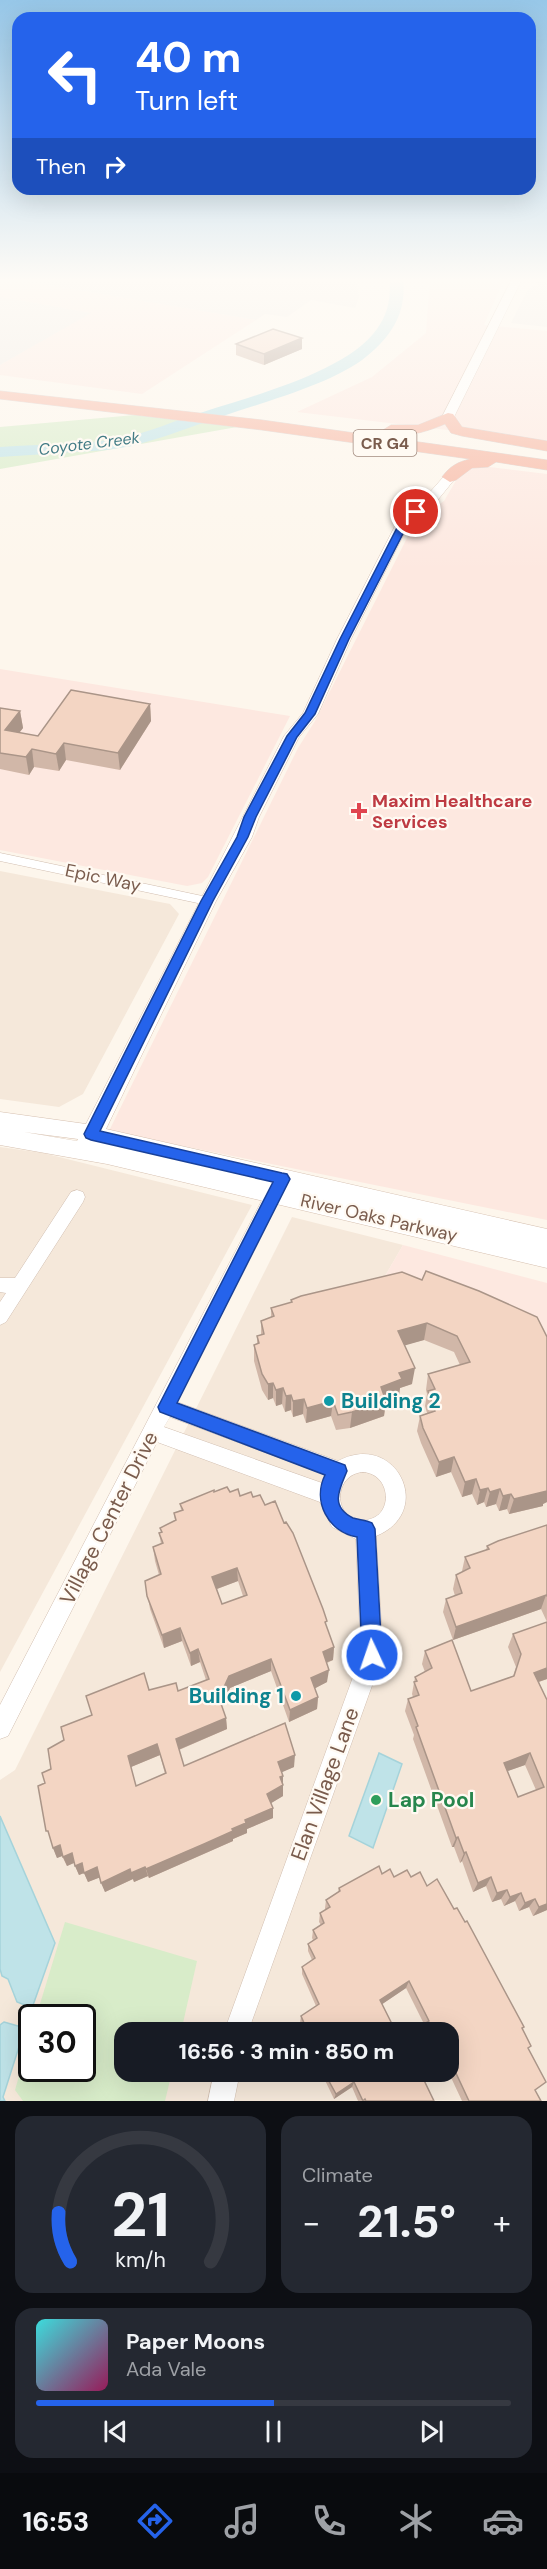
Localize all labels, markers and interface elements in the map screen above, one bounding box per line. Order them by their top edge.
text: 40 m [135,30,241,85]
icon: left [36,36,114,114]
text: Turn left [135,83,238,118]
icon: right [98,150,131,183]
text: Then [36,152,86,181]
water label: Coyote Creek [37,427,142,460]
road number: CR G4 [354,430,416,456]
pin [390,486,441,537]
icon: arrive [399,495,432,528]
place label: Maxim Healthcare Services [372,789,533,834]
marker: Maxim Healthcare Services [350,802,368,820]
street label: Epic Way [63,858,143,898]
street label: River Oaks Parkway [298,1188,460,1248]
place label: Building 2 [341,1387,441,1415]
marker: Building 2 [322,1394,336,1408]
street label: Village Center Drive [53,1427,165,1609]
position arrow [340,1623,404,1687]
place label: Building 1 [189,1682,284,1710]
marker: Building 1 [289,1689,303,1703]
street label: Elan Village Lane [284,1704,366,1864]
place label: Lap Pool [388,1786,474,1814]
marker: Lap Pool [369,1793,383,1807]
speed limit sign: 30 [18,2004,96,2082]
text: 16:56 · 3 min · 850 m [179,2037,394,2066]
text: Climate [302,2162,373,2188]
text: 21 [111,2174,170,2255]
text: 21.5° [357,2192,456,2251]
text: − [302,2201,320,2244]
text: + [493,2201,511,2244]
text: km/h [115,2246,166,2274]
text: Paper Moons [126,2327,265,2356]
text: Ada Vale [126,2356,206,2382]
icon: previous [99,2415,132,2448]
icon: pause [257,2415,290,2448]
icon: next [415,2415,448,2448]
icon: directions [134,2500,176,2542]
icon: music [221,2500,263,2542]
icon: phone [308,2500,350,2542]
icon: climate [395,2500,437,2542]
icon: car [482,2500,524,2542]
text: 16:53 [23,2504,89,2539]

